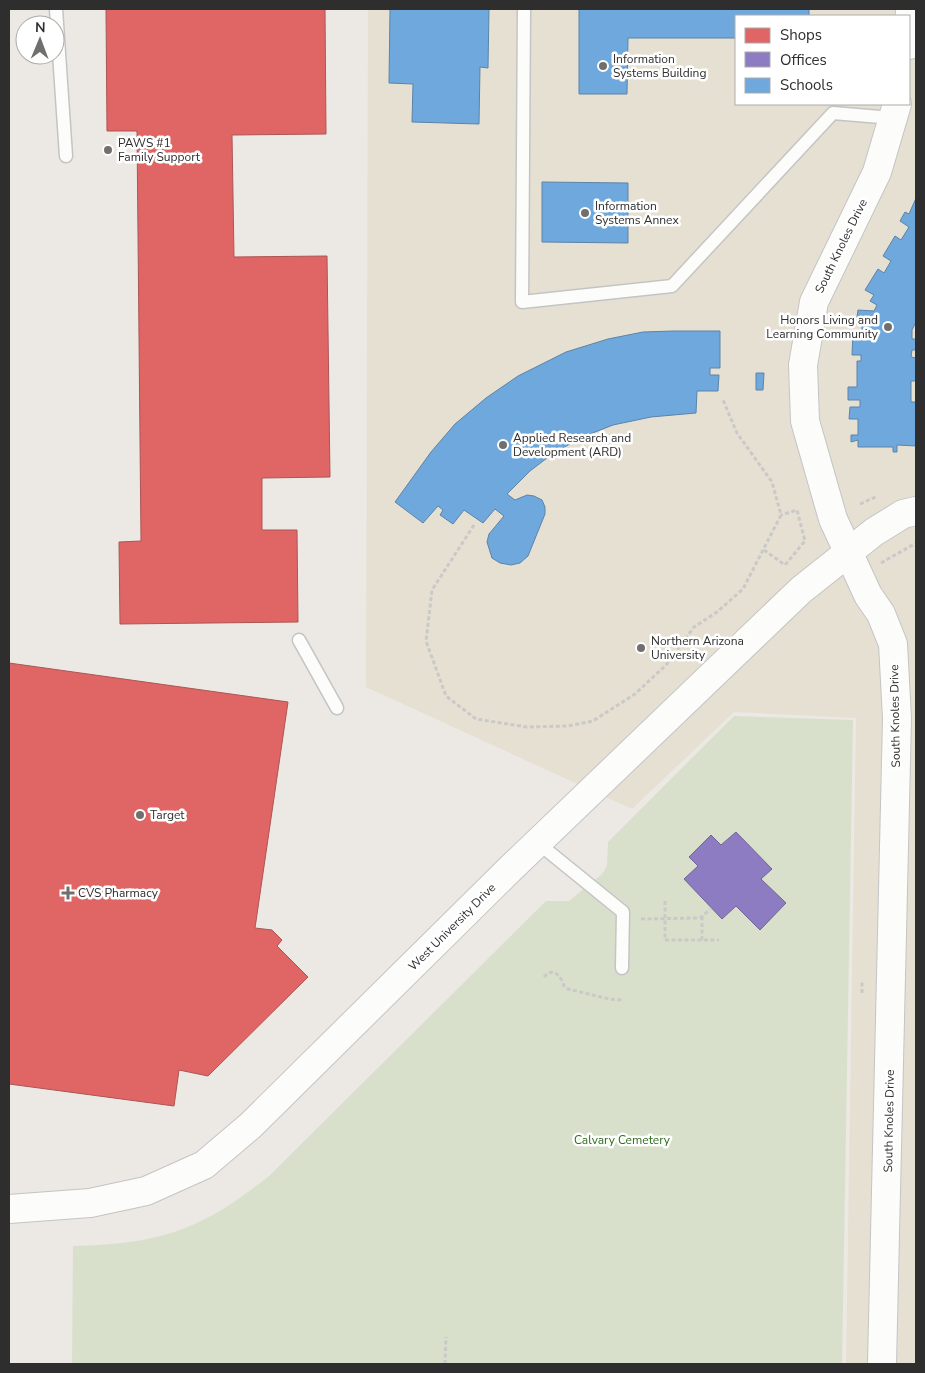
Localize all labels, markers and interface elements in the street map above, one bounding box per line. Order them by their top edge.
north arrow [15,15,65,65]
legend [735,15,910,105]
text: N [35,18,46,37]
text: Shops [780,25,822,45]
text: Offices [780,50,827,70]
place label: Information Systems Building [613,51,706,81]
marker: Information Systems Building [597,60,609,72]
text: Schools [780,75,833,95]
place label: PAWS #1 Family Support [118,135,201,165]
marker: PAWS #1 Family Support [102,144,114,156]
street label: South Knoles Drive [811,196,871,296]
place label: Information Systems Annex [595,198,679,228]
marker: Information Systems Annex [579,207,591,219]
place label: Honors Living and Learning Community [766,312,879,342]
marker: Honors Living and Learning Community [882,321,894,333]
place label: Applied Research and Development (ARD) [513,430,631,460]
marker: Applied Research and Development (ARD) [497,439,509,451]
place label: Northern Arizona University [651,633,744,663]
marker: Northern Arizona University [635,642,647,654]
street label: South Knoles Drive [886,664,904,768]
place label: Target [150,807,185,823]
marker: Target [134,809,146,821]
street label: West University Drive [405,880,499,974]
place label: CVS Pharmacy [78,885,159,901]
marker: CVS Pharmacy [62,887,74,899]
street label: South Knoles Drive [880,1069,898,1173]
park label: Calvary Cemetery [574,1132,671,1148]

